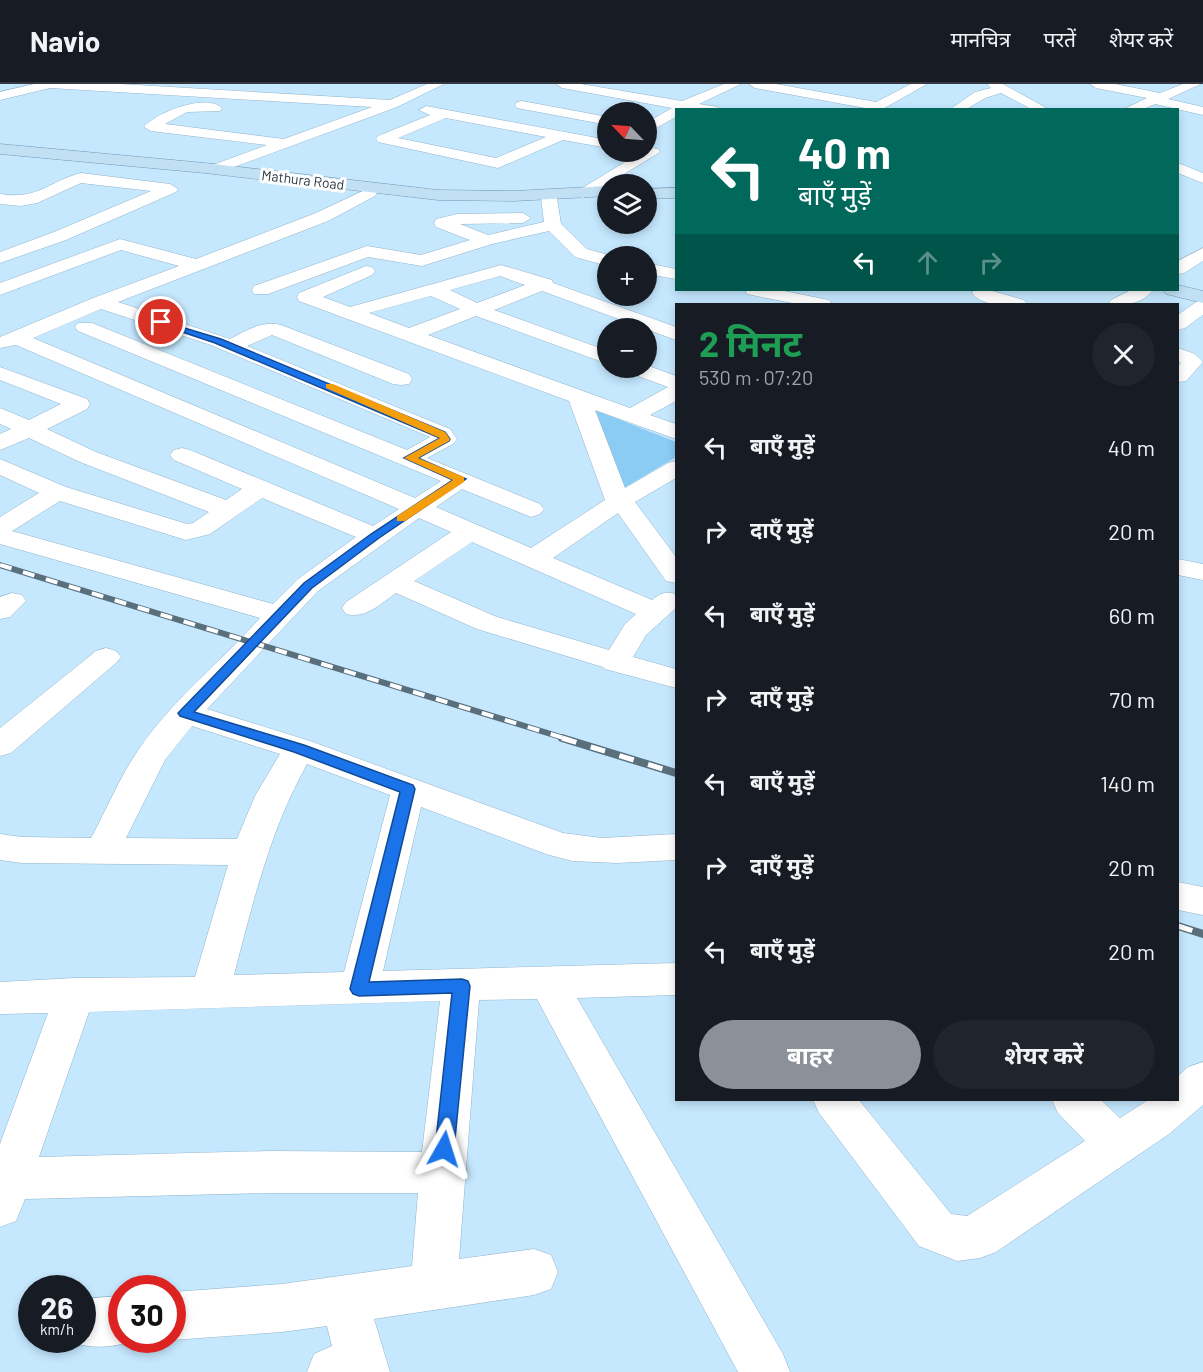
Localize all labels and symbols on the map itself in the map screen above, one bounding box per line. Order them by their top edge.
north arrow [597,102,657,162]
street label: Mathura Road [261,166,345,193]
pin [135,296,186,347]
position arrow [412,1117,476,1181]
speed limit sign: 30 [108,1275,186,1353]

